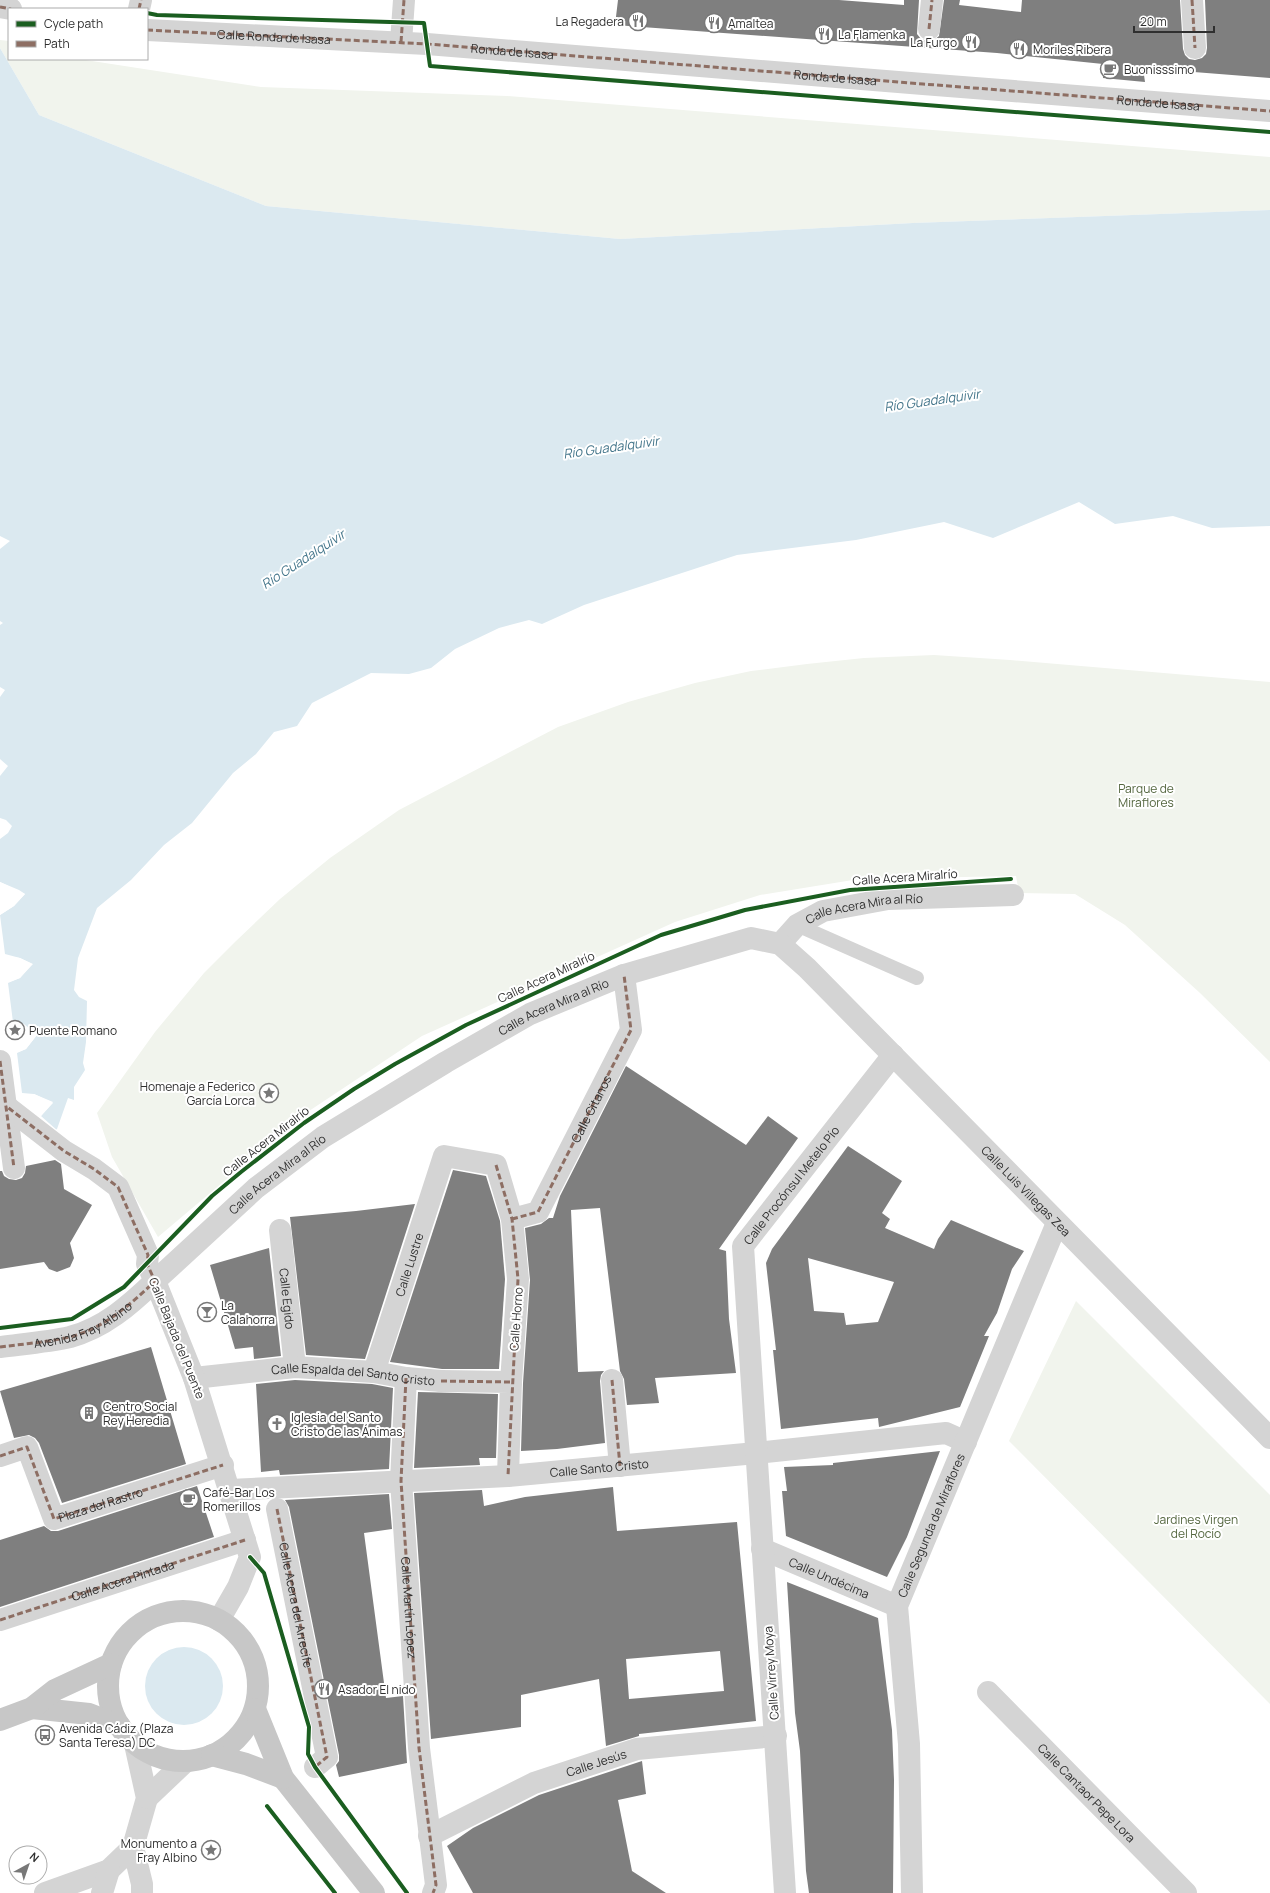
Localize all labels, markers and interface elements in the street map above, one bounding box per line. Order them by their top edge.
legend [8,8,148,60]
scale bar [1134,8,1214,34]
restaurant icon: La Regadera [627,10,649,32]
restaurant icon: Amaltea [703,12,725,34]
place label: La Regadera [556,13,624,30]
text: 20 m [1140,13,1167,30]
text: Cycle path [44,15,103,32]
place label: Amaltea [728,15,773,32]
restaurant icon: La Flamenka [813,23,835,45]
street label: Calle Ronda de Isasa [217,25,331,48]
place label: La Flamenka [838,26,905,43]
restaurant icon: La Furgo [960,31,982,53]
place label: La Furgo [910,34,957,51]
text: Path [44,35,70,52]
restaurant icon: Moriles Ribera [1008,38,1030,60]
street label: Ronda de Isasa [470,39,555,63]
place label: Moriles Ribera [1033,41,1111,58]
cafe icon: Buonisssimo [1099,58,1121,80]
place label: Buonisssimo [1124,61,1194,78]
street label: Ronda de Isasa [793,65,878,89]
street label: Ronda de Isasa [1116,91,1201,114]
water label: Río Guadalquivir [883,384,983,416]
water label: Río Guadalquivir [562,431,662,463]
water label: Río Guadalquivir [258,524,350,593]
park label: Parque de Miraflores [1118,780,1174,811]
street label: Calle Acera Miralrío [852,865,958,889]
street label: Calle Acera Mira al Río [802,889,923,928]
street label: Calle Acera Miralrío [495,947,597,1007]
street label: Calle Acera Mira al Río [495,974,611,1039]
place icon: Puente Romano [4,1019,26,1041]
place label: Puente Romano [29,1022,117,1039]
street label: Calle Gitanos [567,1072,615,1145]
place label: Homenaje a Federico García Lorca [140,1078,255,1109]
place icon: Homenaje a Federico García Lorca [258,1082,280,1104]
street label: Calle Acera Miralrío [219,1102,313,1180]
street label: Calle Procónsul Metelo Pío [739,1122,843,1248]
street label: Calle Acera Mira al Río [225,1130,329,1218]
street label: Calle Luis Villegas Zea [978,1141,1075,1240]
street label: Calle Lustre [391,1231,427,1298]
street label: Calle Egido [276,1267,299,1330]
street label: Calle Bajada del Puente [145,1275,209,1401]
street label: Calle Horno [505,1286,527,1352]
street label: Avenida Fray Albino [33,1297,135,1351]
place label: La Calahorra [221,1297,275,1328]
bar icon: La Calahorra [196,1301,218,1323]
street label: Calle Espalda del Santo Cristo [270,1358,436,1389]
place label: Centro Social Rey Heredia [103,1398,177,1429]
building icon: Centro Social Rey Heredia [78,1402,100,1424]
place label: Iglesia del Santo Cristo de las Ánimas [291,1409,402,1440]
church icon: Iglesia del Santo Cristo de las Ánimas [266,1413,288,1435]
street label: Calle Segunda de Miraflores [893,1451,968,1600]
street label: Calle Santo Cristo [549,1454,650,1481]
street label: Plaza del Rastro [56,1483,145,1526]
place label: Café-Bar Los Romerillos [203,1484,275,1515]
cafe icon: Café-Bar Los Romerillos [178,1488,200,1510]
park label: Jardines Virgen del Rocío [1154,1511,1238,1542]
street label: Calle Acera del Arrecife [275,1541,317,1669]
street label: Calle Undécima [786,1553,872,1602]
street label: Calle Acera Pintada [69,1555,176,1605]
street label: Calle Martín López [398,1556,421,1659]
street label: Calle Virrey Moya [759,1626,783,1720]
restaurant icon: Asador El nido [313,1678,335,1700]
place label: Asador El nido [338,1681,416,1698]
place label: Avenida Cádiz (Plaza Santa Teresa) DC [59,1720,173,1751]
bus stop icon: Avenida Cádiz (Plaza Santa Teresa) DC [34,1724,56,1746]
street label: Calle Cantaor Pepe Lora [1034,1739,1140,1846]
street label: Calle Jesús [564,1745,629,1780]
place label: Monumento a Fray Albino [121,1835,197,1866]
place icon: Monumento a Fray Albino [200,1839,222,1861]
north arrow [8,1845,48,1885]
text: N [27,1849,43,1865]

